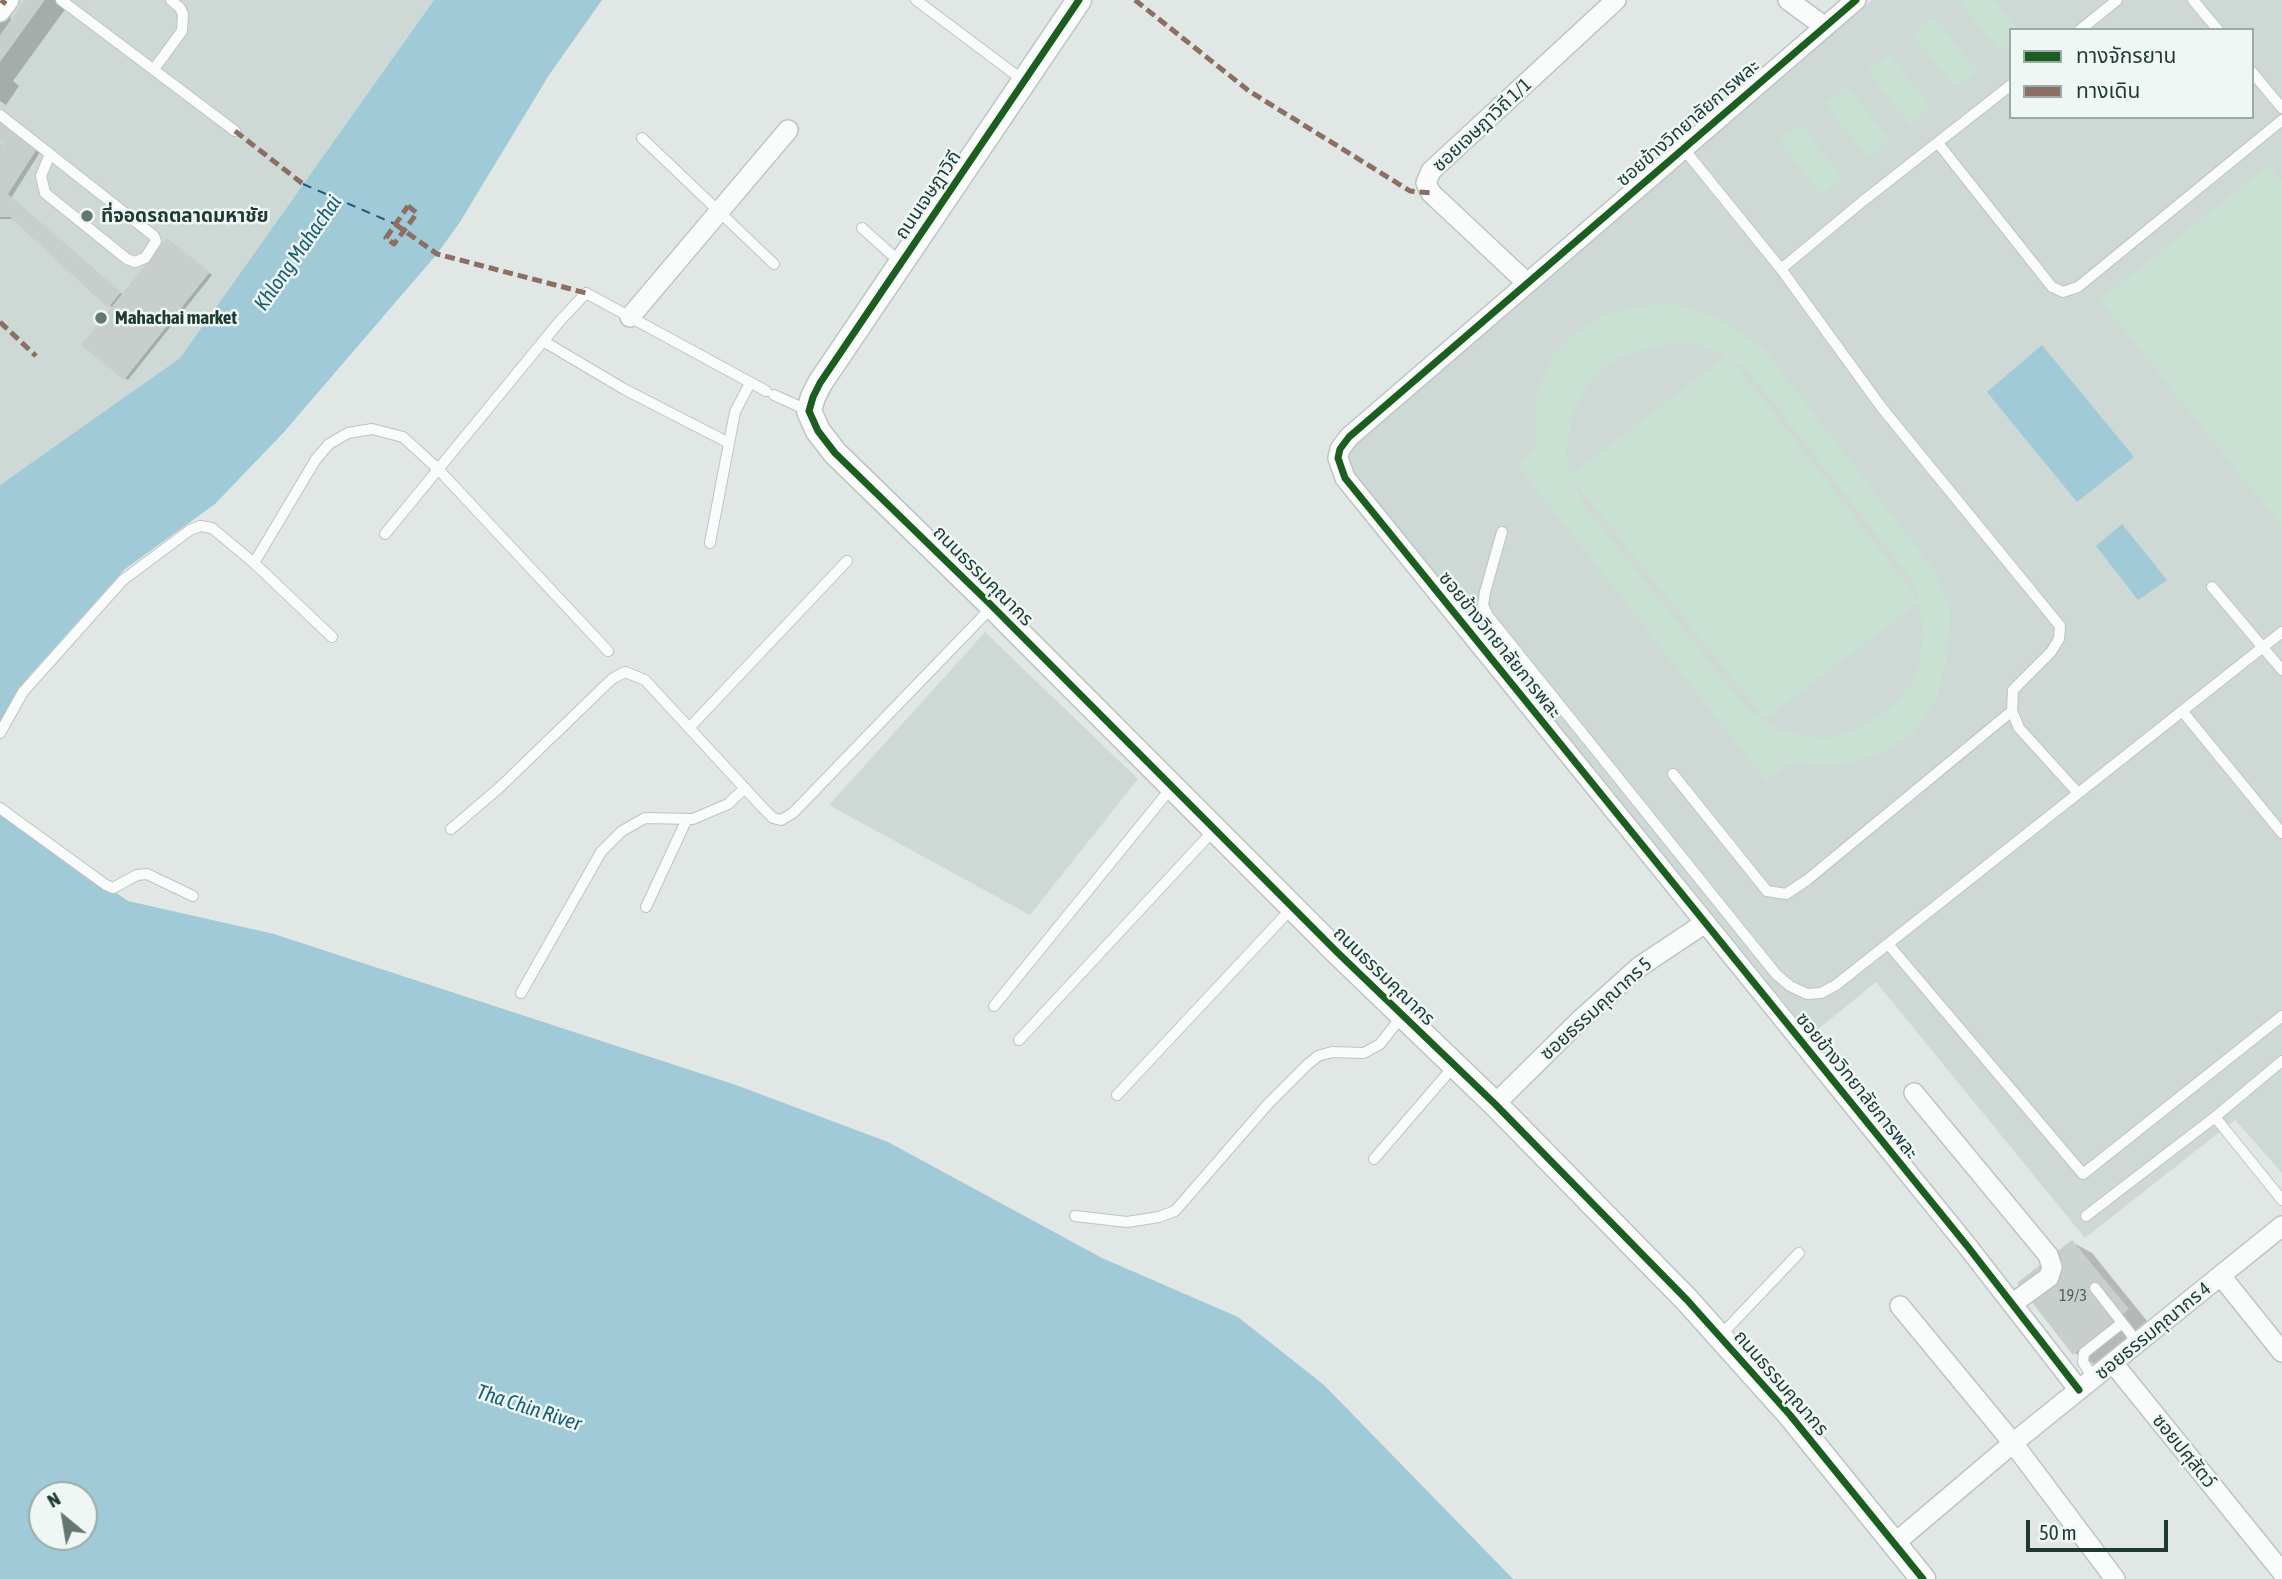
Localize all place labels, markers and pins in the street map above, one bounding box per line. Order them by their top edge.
place label: ที่จอดรถตลาดมหาชัย [101,205,269,227]
marker: ที่จอดรถตลาดมหาชัย [79,208,95,224]
place label: Mahachai market [115,307,237,329]
marker: Mahachai market [93,310,109,326]

